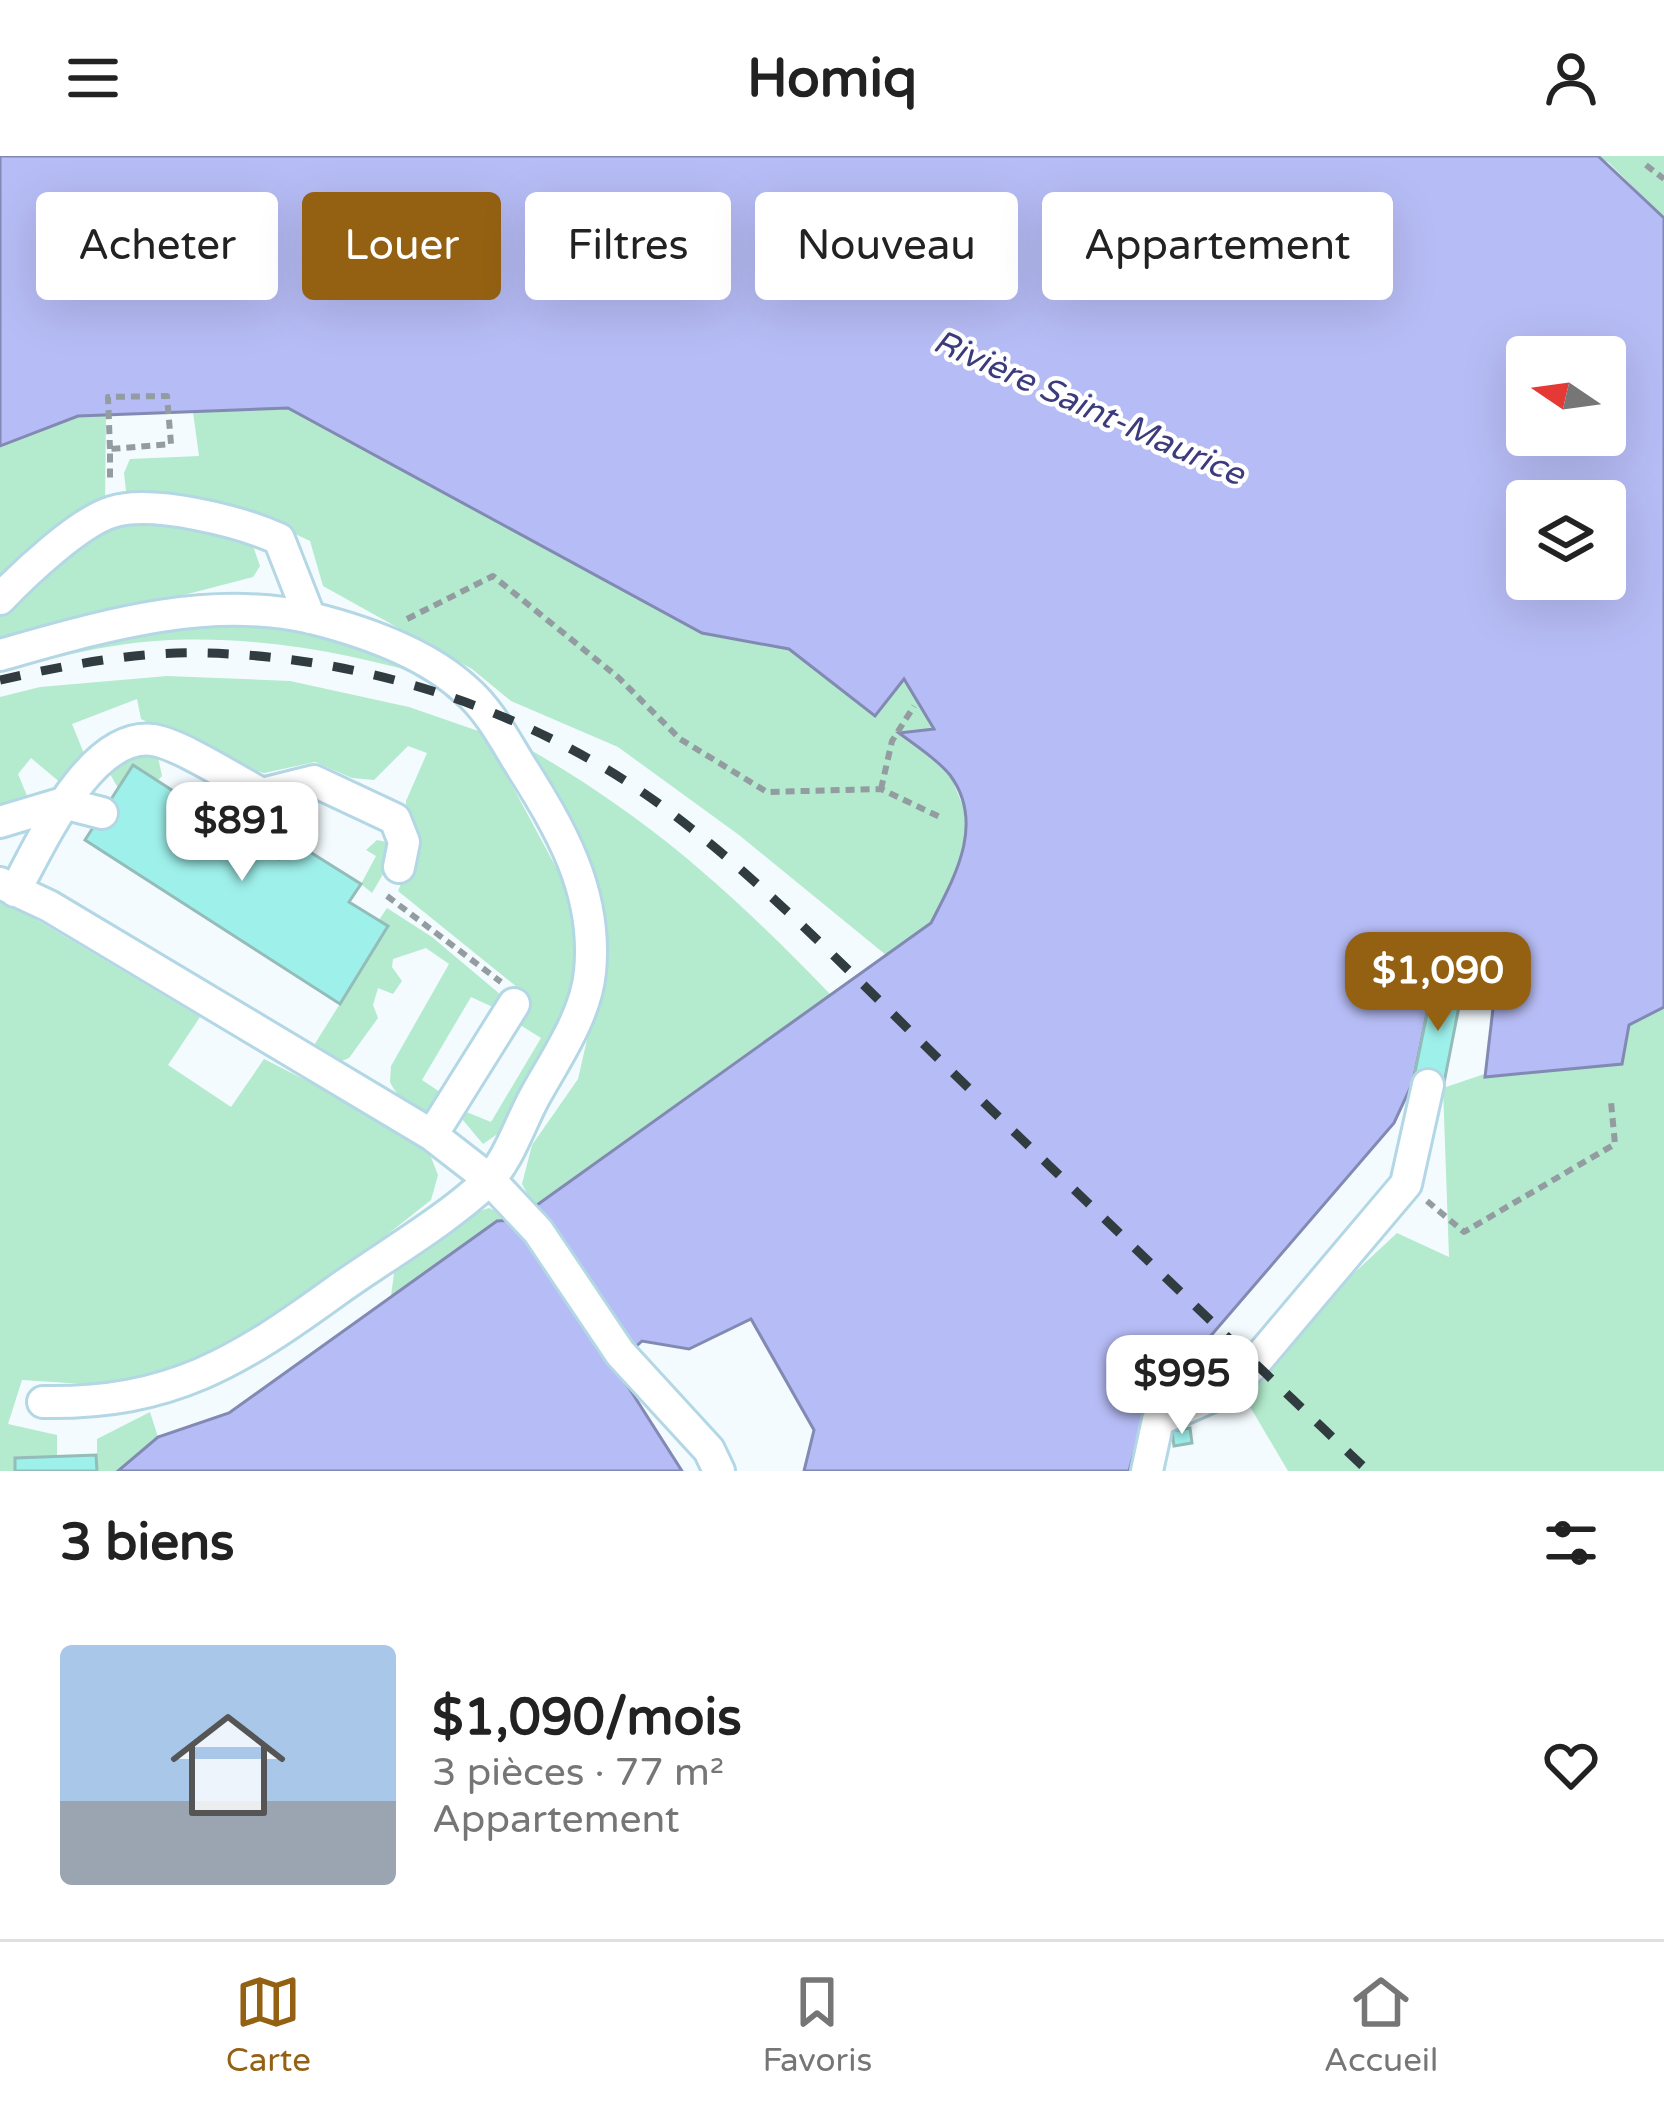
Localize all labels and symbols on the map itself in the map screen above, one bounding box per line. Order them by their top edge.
water label: Rivière Saint-Maurice [928,322,1252,495]
north arrow [1506,336,1626,456]
pin: $891 [171,782,313,884]
pin: $1,090 [1340,932,1536,1034]
pin: $995 [1111,1335,1253,1437]

